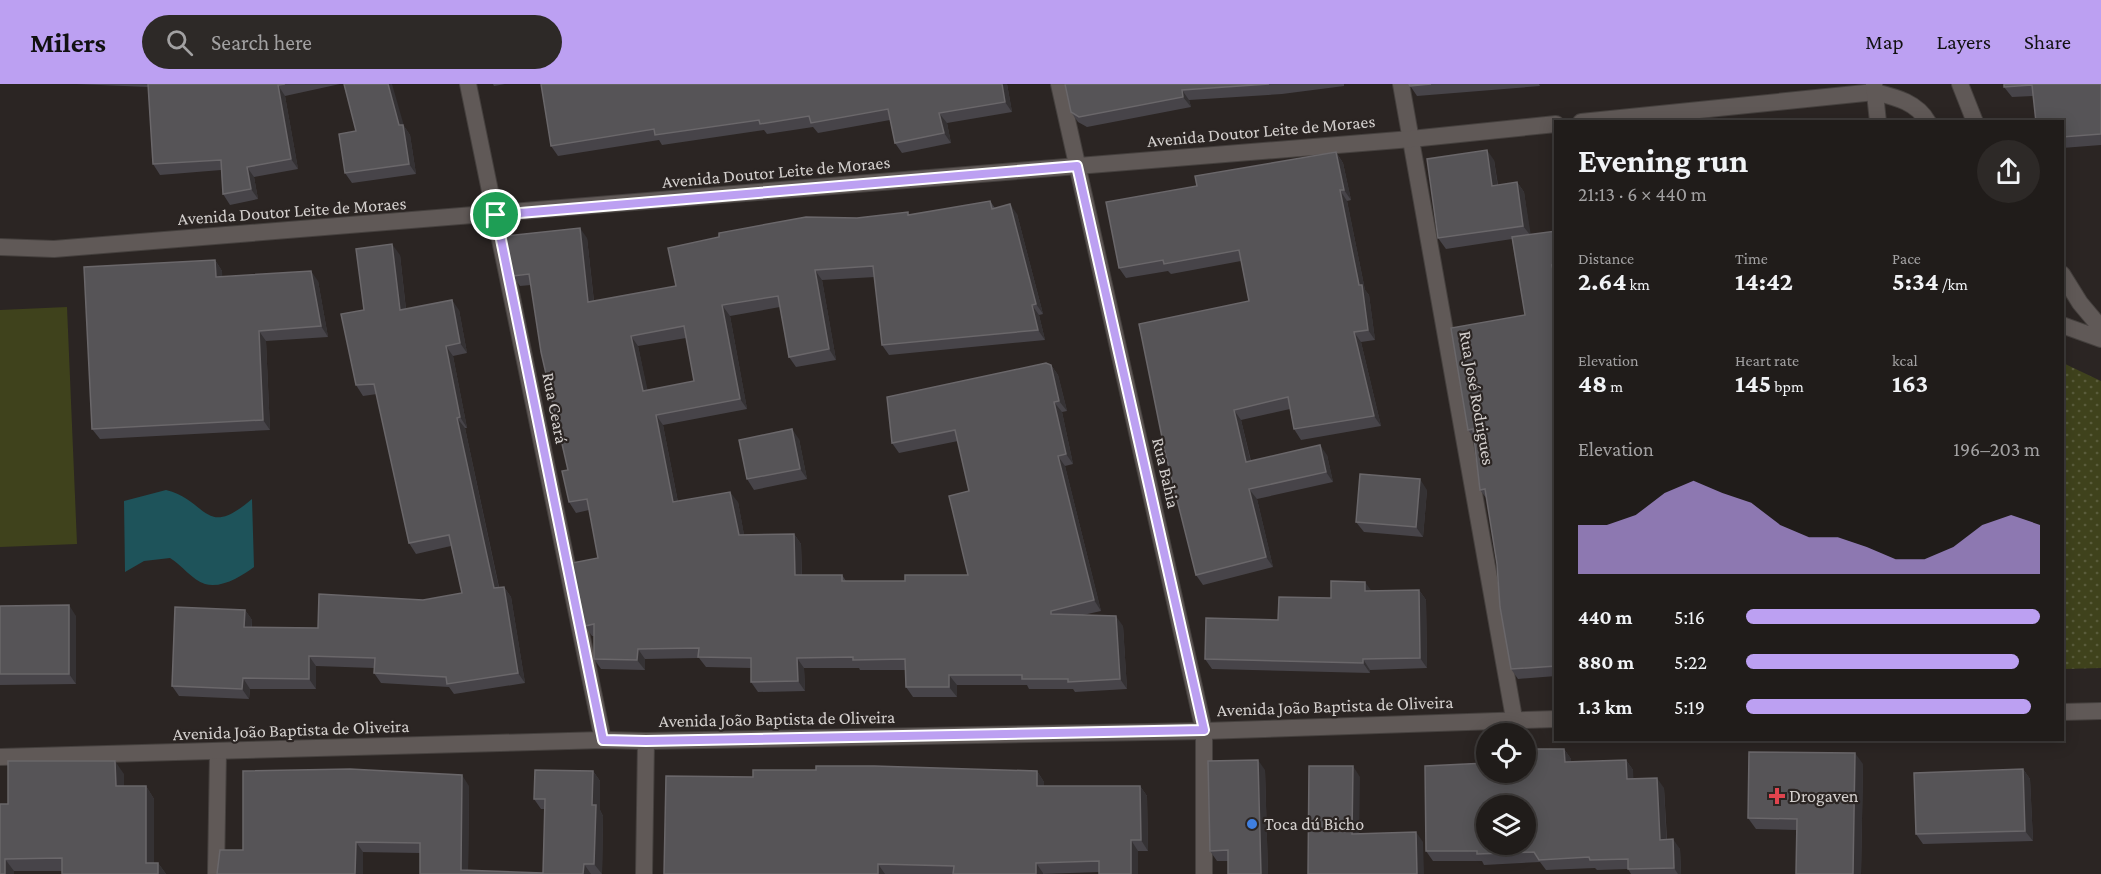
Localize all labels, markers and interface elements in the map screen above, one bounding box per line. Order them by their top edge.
search box [142,15,562,69]
icon: search [163,26,196,59]
text: Milers [30,27,106,58]
text: Search here [211,30,312,55]
text: Map [1865,30,1904,54]
text: Layers [1937,30,1991,54]
text: Share [2024,30,2071,54]
street label: Avenida Doutor Leite de Moraes [1146,111,1376,151]
button: share [1977,140,2040,203]
text: Evening run [1578,142,1748,179]
street label: Avenida Doutor Leite de Moraes [661,152,891,192]
text: 21:13 · 6 × 440 m [1578,183,1707,205]
pin [470,189,521,240]
street label: Avenida Doutor Leite de Moraes [177,193,407,229]
icon: arrive [479,198,512,231]
text: Distance [1578,250,1634,267]
text: Time [1735,250,1768,267]
text: Pace [1892,250,1921,267]
text: 2.64 [1578,267,1626,296]
text: 14:42 [1735,267,1793,296]
text: 5:34 [1892,267,1939,296]
text: km [1626,276,1650,293]
text: /km [1939,276,1968,293]
street label: Rua José Rodrigues [1455,329,1499,467]
text: Elevation [1578,352,1639,369]
text: Heart rate [1735,352,1799,369]
text: kcal [1892,352,1918,369]
text: 48 [1578,369,1607,398]
text: 145 [1735,369,1771,398]
text: 163 [1892,369,1928,398]
street label: Rua Ceará [538,371,572,445]
text: m [1607,378,1623,395]
text: bpm [1771,378,1804,395]
street label: Rua Bahia [1148,436,1184,510]
text: Elevation [1578,438,1654,460]
text: 196–203 m [1953,438,2040,460]
text: 440 m [1578,606,1633,628]
text: 5:16 [1674,606,1705,628]
text: 880 m [1578,651,1634,673]
text: 5:22 [1674,651,1707,673]
street label: Avenida João Baptista de Oliveira [1216,692,1454,720]
text: 1.3 km [1578,696,1632,718]
text: 5:19 [1674,696,1705,718]
street label: Avenida João Baptista de Oliveira [659,707,895,731]
street label: Avenida João Baptista de Oliveira [172,716,410,744]
map controls [1476,723,1536,855]
button: locate [1476,723,1536,783]
place label: Drogaven [1789,786,1859,806]
marker: Drogaven [1770,789,1784,803]
button: layers [1476,795,1536,855]
place label: Toca dú Bicho [1264,814,1364,834]
marker: Toca dú Bicho [1245,817,1259,831]

